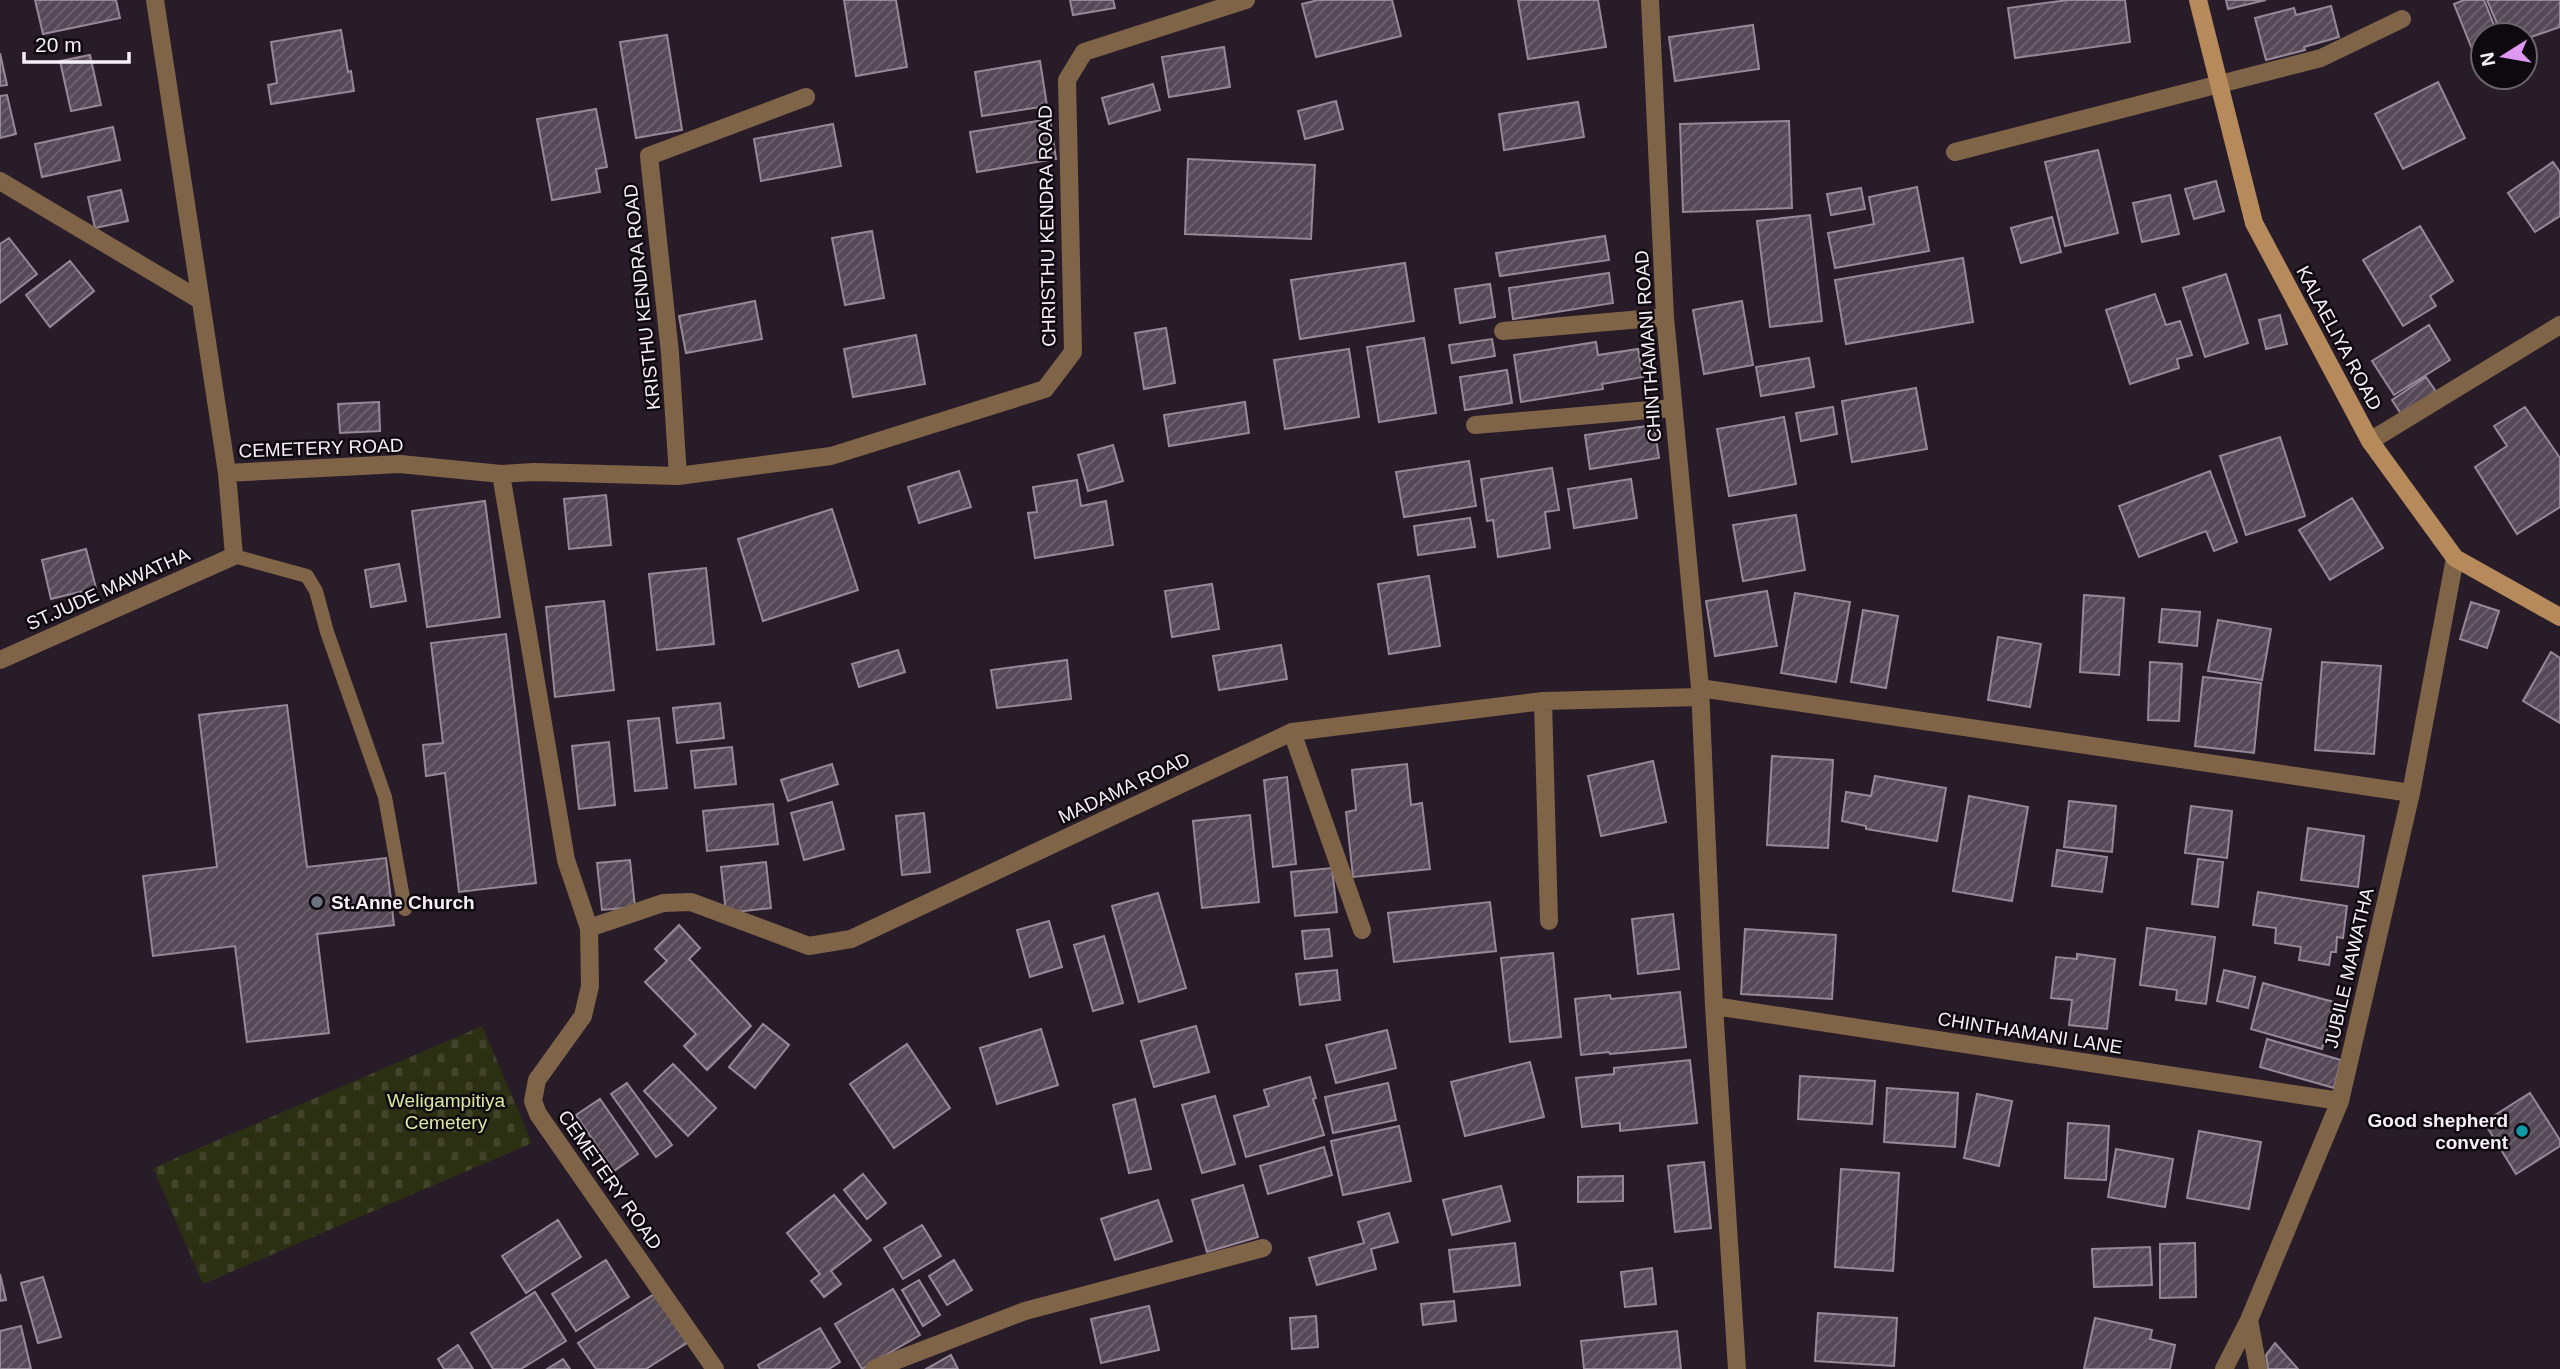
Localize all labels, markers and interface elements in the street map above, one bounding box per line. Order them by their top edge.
scale bar [24,21,130,65]
north arrow [2469,21,2539,91]
text: 20 m [35,33,82,56]
text: N [2476,50,2499,68]
street label: CHRISTHU KENDRA ROAD [1034,105,1060,347]
street label: KRISTHU KENDRA ROAD [620,183,664,411]
street label: CHINTHAMANI ROAD [1631,249,1665,443]
street label: KALAELIYA ROAD [2292,262,2386,414]
street label: CEMETERY ROAD [238,435,404,461]
street label: ST.JUDE MAWATHA [23,543,193,635]
street label: MADAMA ROAD [1055,748,1193,828]
street label: JUBILE MAWATHA [2320,885,2378,1050]
place label: St.Anne Church [331,892,475,913]
marker: St.Anne Church [309,894,325,910]
street label: CHINTHAMANI LANE [1936,1008,2124,1058]
park label: Weligampitiya Cemetery [387,1090,505,1133]
street label: CEMETERY ROAD [554,1106,666,1254]
place label: Good shepherd convent [2368,1110,2509,1153]
marker: Good shepherd convent [2514,1123,2530,1139]

